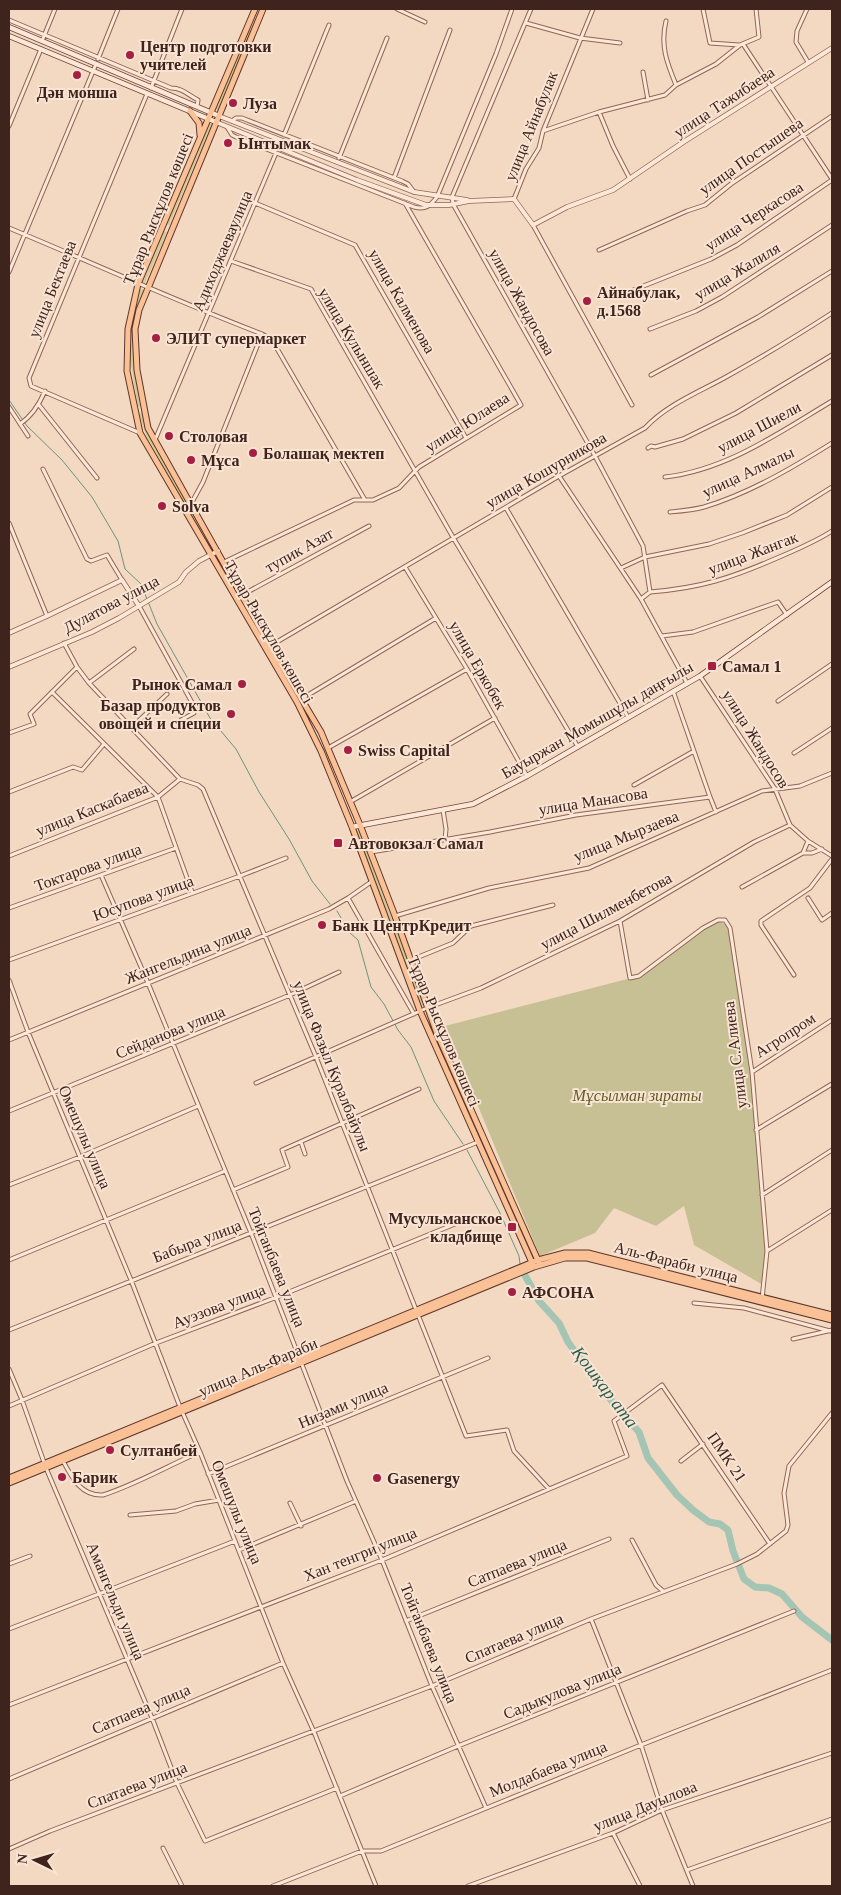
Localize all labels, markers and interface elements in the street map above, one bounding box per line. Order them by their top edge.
place label: Центр подготовки учителей [140,38,272,74]
marker: Центр подготовки учителей [124,49,136,61]
street label: улица Тажибаева [671,63,778,142]
street label: улица Айнабулак [501,68,562,184]
marker: Дән монша [71,69,83,81]
place label: Дән монша [37,84,117,102]
place label: Луза [243,95,277,113]
marker: Луза [227,97,239,109]
street label: улица Постышева [696,114,806,199]
street label: Тұрар Рыскұлов көшесі [120,130,197,288]
place label: Ынтымак [238,135,312,152]
marker: Ынтымак [222,137,234,149]
street label: улица Черкасова [702,178,807,255]
street label: Адиходжаеваулица [189,188,256,314]
street label: улица Бектаева [25,238,80,340]
street label: улица Жалиля [691,239,784,304]
street label: улица Калменова [364,246,439,357]
street label: улица Жандосова [485,246,558,359]
street label: улица Кулыншак [314,284,389,392]
place label: Айнабулак, д.1568 [597,284,680,319]
marker: Айнабулак, д.1568 [581,295,593,307]
place label: ЭЛИТ супермаркет [166,330,306,348]
marker: ЭЛИТ супермаркет [150,332,162,344]
street label: улица Юлаева [422,389,513,456]
street label: улица Шиели [714,398,804,457]
place label: Столовая [179,428,248,445]
street label: улица Кошурникова [483,429,610,512]
marker: Столовая [163,430,175,442]
street label: улица Алмалы [700,443,797,502]
place label: Болашақ мектеп [263,445,384,462]
marker: Болашақ мектеп [247,447,259,459]
place label: Мұса [201,452,239,470]
marker: Мұса [185,454,197,466]
place label: Solva [172,498,209,515]
marker: Solva [156,500,168,512]
street label: тупик Азат [262,524,337,577]
street label: улица Жангак [706,528,801,579]
street label: Тұрар Рыскұлов көшесі [220,558,317,707]
street label: Дулатова улица [60,572,162,637]
street label: улица Еркобек [445,618,510,713]
street label: Бауыржан Момышұлы даңғылы [498,658,696,783]
place label: Самал 1 [722,658,781,675]
marker: Самал 1 [706,660,718,672]
place label: Рынок Самал [132,676,232,693]
marker: Рынок Самал [236,678,248,690]
street label: улица Жандосов [718,687,793,792]
place label: Базар продуктов овощей и специи [99,697,221,732]
marker: Базар продуктов овощей и специи [225,708,237,720]
place label: Swiss Capital [358,742,451,760]
marker: Swiss Capital [342,744,354,756]
street label: улица Каскабаева [33,779,151,840]
street label: улица Манасова [537,784,649,819]
street label: улица Мырзаева [571,807,681,866]
place label: Автовокзал Самал [348,835,484,852]
marker: Автовокзал Самал [332,837,344,849]
street label: Токтарова улица [32,840,144,895]
street label: улица Шилменбетова [537,869,675,954]
street label: Юсупова улица [90,872,196,925]
place label: Банк ЦентрКредит [332,917,471,935]
marker: Банк ЦентрКредит [316,919,328,931]
street label: Жангельдина улица [123,921,254,988]
street label: Тұрар Рыскұлов көшесі [404,953,484,1110]
street label: улица Фазыл Куралбайулы [289,978,374,1155]
street label: улица С.Алиева [720,1000,751,1110]
street label: Сейданова улица [113,1002,227,1063]
street label: Агропром [752,1009,819,1062]
street label: Омешулы улица [55,1083,114,1192]
park label: Мұсылман зираты [571,1087,702,1105]
street label: Тойганбаева улица [244,1205,309,1330]
place label: Мусульманское кладбище [388,1210,502,1245]
street label: Бабыра улица [150,1216,244,1267]
marker: Мусульманское кладбище [506,1221,518,1233]
street label: Аль-Фараби улица [612,1238,740,1287]
street label: Ауэзова улица [170,1281,268,1332]
place label: АФСОНА [522,1284,595,1301]
marker: АФСОНА [506,1286,518,1298]
street label: улица Аль-Фараби [196,1334,321,1401]
water label: Қошқар ата [567,1342,642,1432]
street label: Низами улица [296,1378,391,1432]
street label: ПМК 21 [704,1429,750,1485]
place label: Султанбей [120,1442,197,1460]
marker: Султанбей [104,1444,116,1456]
street label: Омешулы улица [207,1458,266,1567]
place label: Барик [72,1469,119,1487]
place label: Gasenergy [387,1470,460,1488]
marker: Барик [56,1471,68,1483]
marker: Gasenergy [371,1472,383,1484]
street label: Хан тенгри улица [301,1524,419,1585]
street label: Сатпаева улица [465,1535,569,1591]
street label: Амангельди улица [83,1540,148,1663]
street label: Тойганбаева улица [396,1581,461,1706]
street label: Спатаева улица [462,1610,566,1667]
street label: Садыкулова улица [501,1660,624,1723]
street label: Сатпаева улица [89,1681,193,1738]
street label: Молдабаева улица [487,1738,610,1801]
street label: Спатаева улица [85,1758,190,1813]
street label: улица Дауылова [591,1778,700,1835]
north arrow [10,1835,60,1885]
text: N [15,1853,30,1865]

